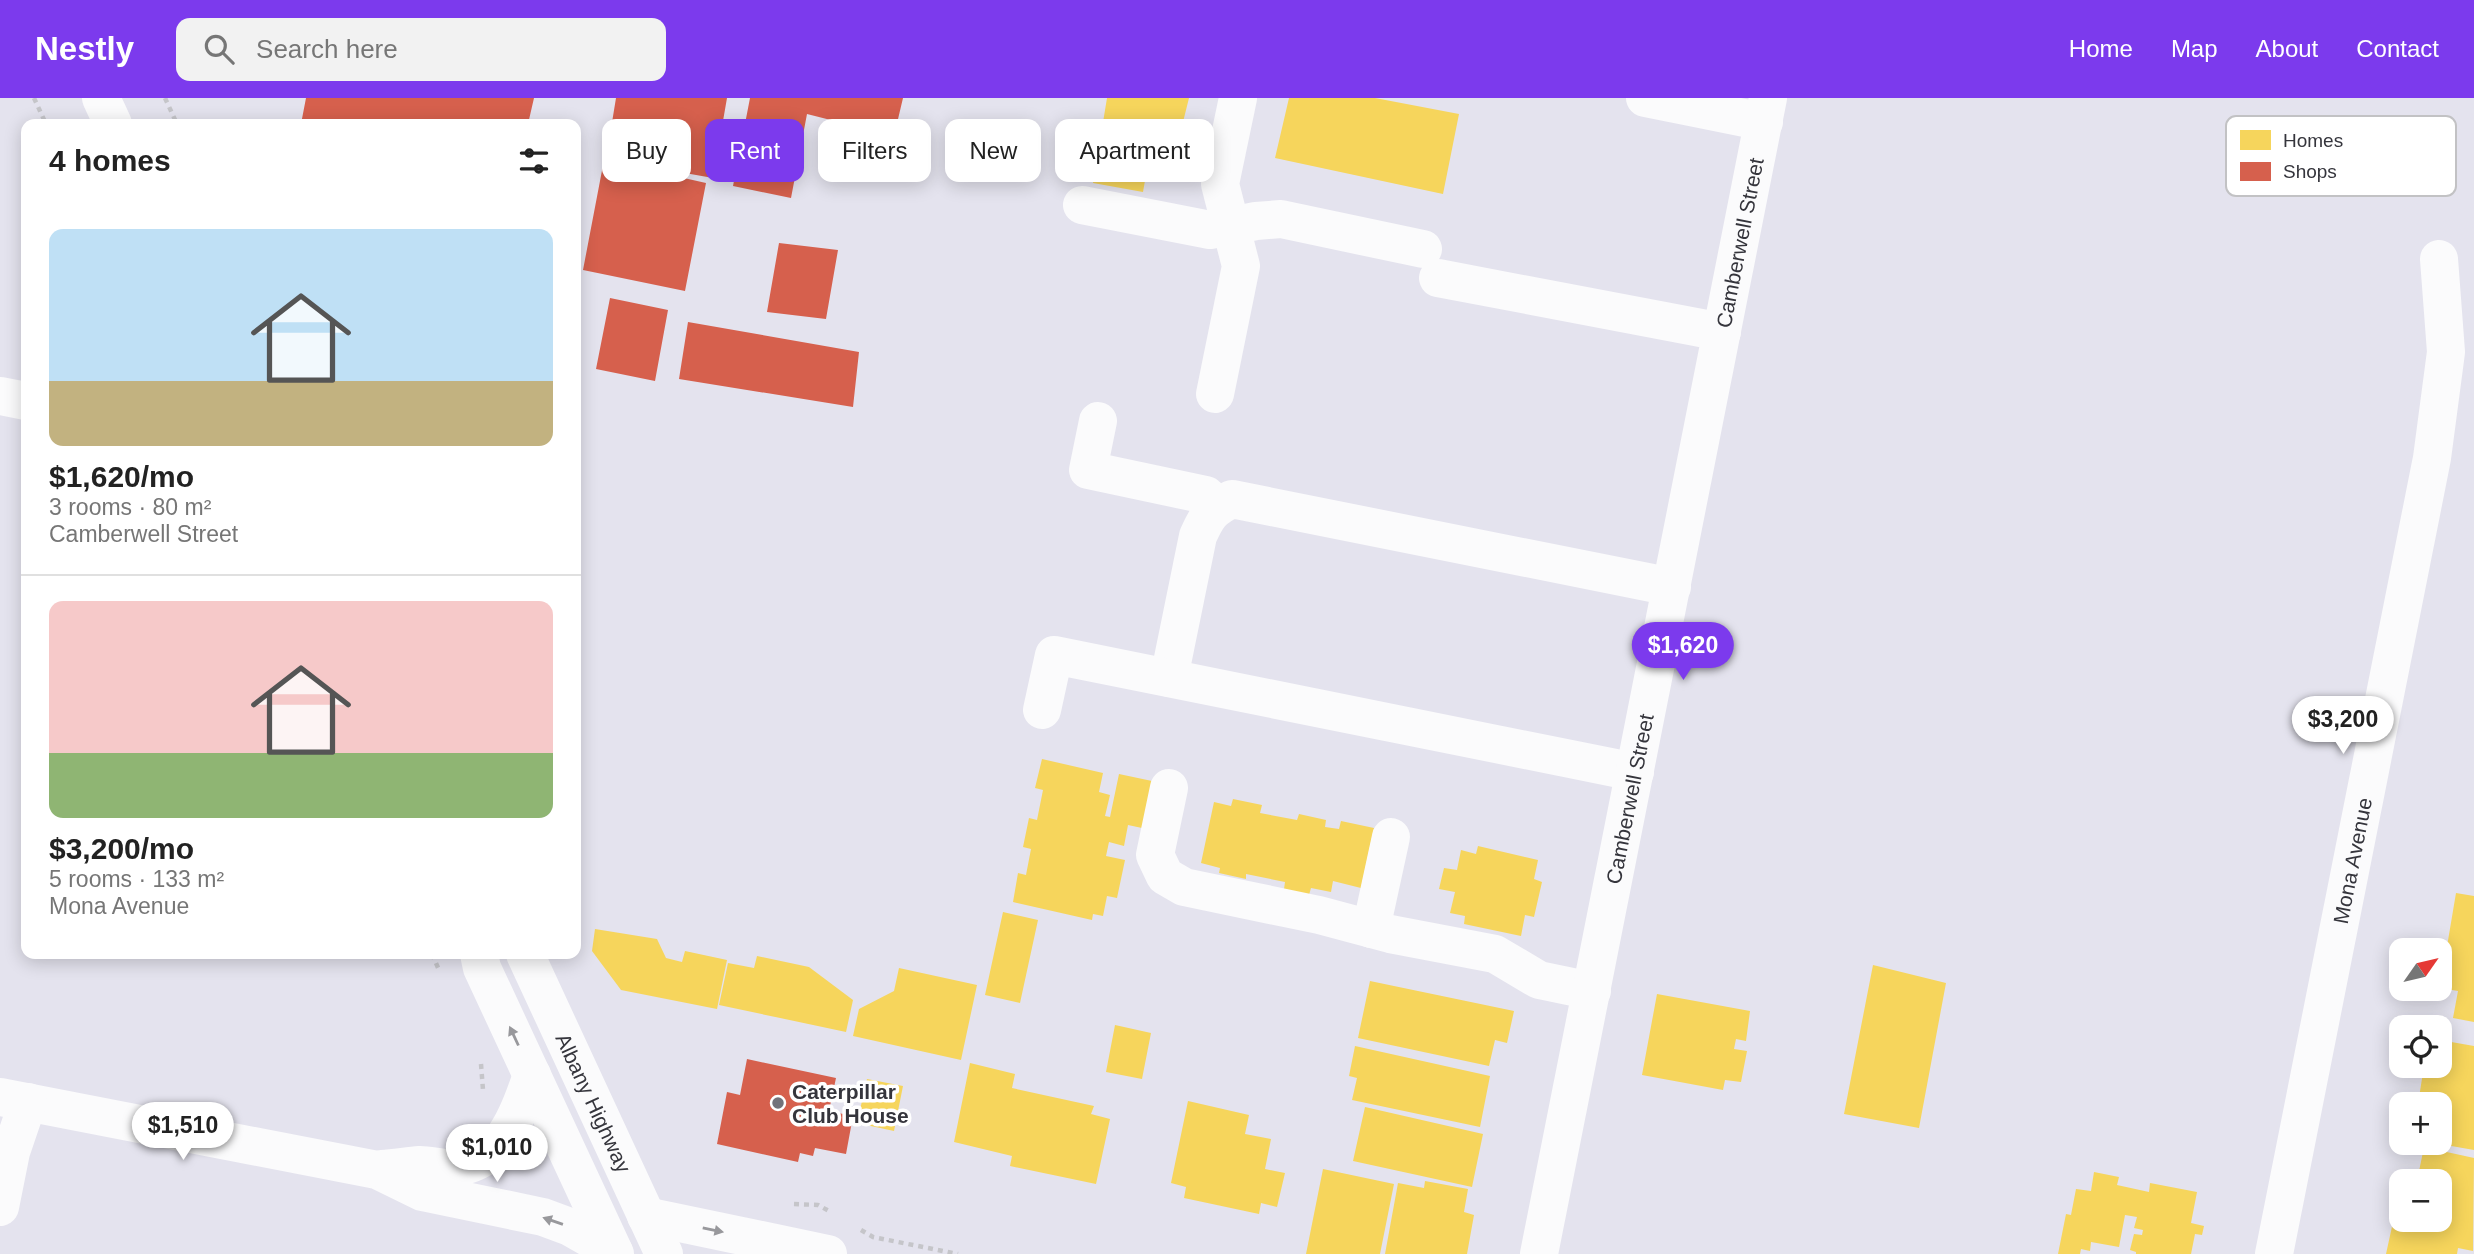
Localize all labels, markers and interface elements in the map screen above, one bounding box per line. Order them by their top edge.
search box [176,18,666,81]
text: Nestly [35,30,134,67]
icon: search [200,30,238,68]
text: Search here [256,34,398,64]
text: Home [2069,35,2133,62]
text: Map [2171,35,2218,62]
text: About [2256,35,2318,62]
text: Contact [2356,35,2439,62]
legend [2226,116,2456,196]
chip: Buy [602,119,691,182]
chip: Rent [705,119,804,182]
chip: Filters [818,119,931,182]
chip: New [945,119,1041,182]
chip: Apartment [1055,119,1214,182]
text: Homes [2283,130,2343,151]
icon: filters [515,142,553,180]
text: 4 homes [49,144,171,177]
street label: Camberwell Street [1711,155,1767,330]
text: Shops [2283,161,2337,182]
icon: home [238,275,364,401]
text: $1,620/mo [49,460,194,493]
text: 3 rooms · 80 m² [49,494,211,520]
text: Camberwell Street [49,521,238,547]
pin: $1,620 [1626,622,1740,682]
text: $1,620 [1648,632,1718,658]
icon: home [238,647,364,773]
pin: $3,200 [2286,696,2400,756]
text: $3,200 [2308,706,2378,732]
street label: Camberwell Street [1601,712,1657,886]
street label: Mona Avenue [2328,796,2376,926]
text: $3,200/mo [49,832,194,865]
text: 5 rooms · 133 m² [49,866,224,892]
text: Mona Avenue [49,893,189,919]
north arrow [2389,938,2452,1001]
map controls [2389,938,2452,1232]
button: locate [2389,1015,2452,1078]
one-way arrow [508,1026,519,1047]
street label: Albany Highway [552,1030,636,1176]
place label: Caterpillar Club House [792,1080,909,1127]
button: + [2389,1092,2452,1155]
marker: Caterpillar Club House [770,1095,786,1111]
pin: $1,510 [126,1102,240,1162]
text: $1,510 [148,1112,218,1138]
pin: $1,010 [440,1124,554,1184]
text: $1,010 [462,1134,532,1160]
button: − [2389,1169,2452,1232]
one-way arrow [543,1215,564,1226]
one-way arrow [702,1224,724,1235]

